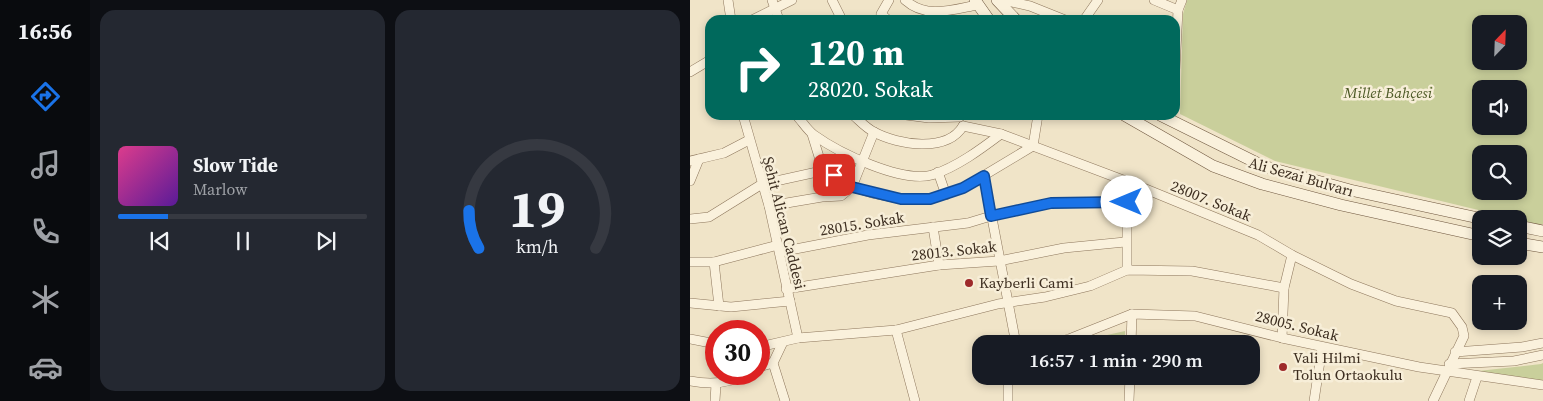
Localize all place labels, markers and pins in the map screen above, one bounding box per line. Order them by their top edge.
pin [813,154,855,196]
place label: Kayberli Cami [979,272,1074,293]
marker: Kayberli Cami [963,277,975,289]
place label: Vali Hilmi Tolun Ortaokulu [1293,347,1403,385]
marker: Vali Hilmi Tolun Ortaokulu [1277,361,1289,373]

